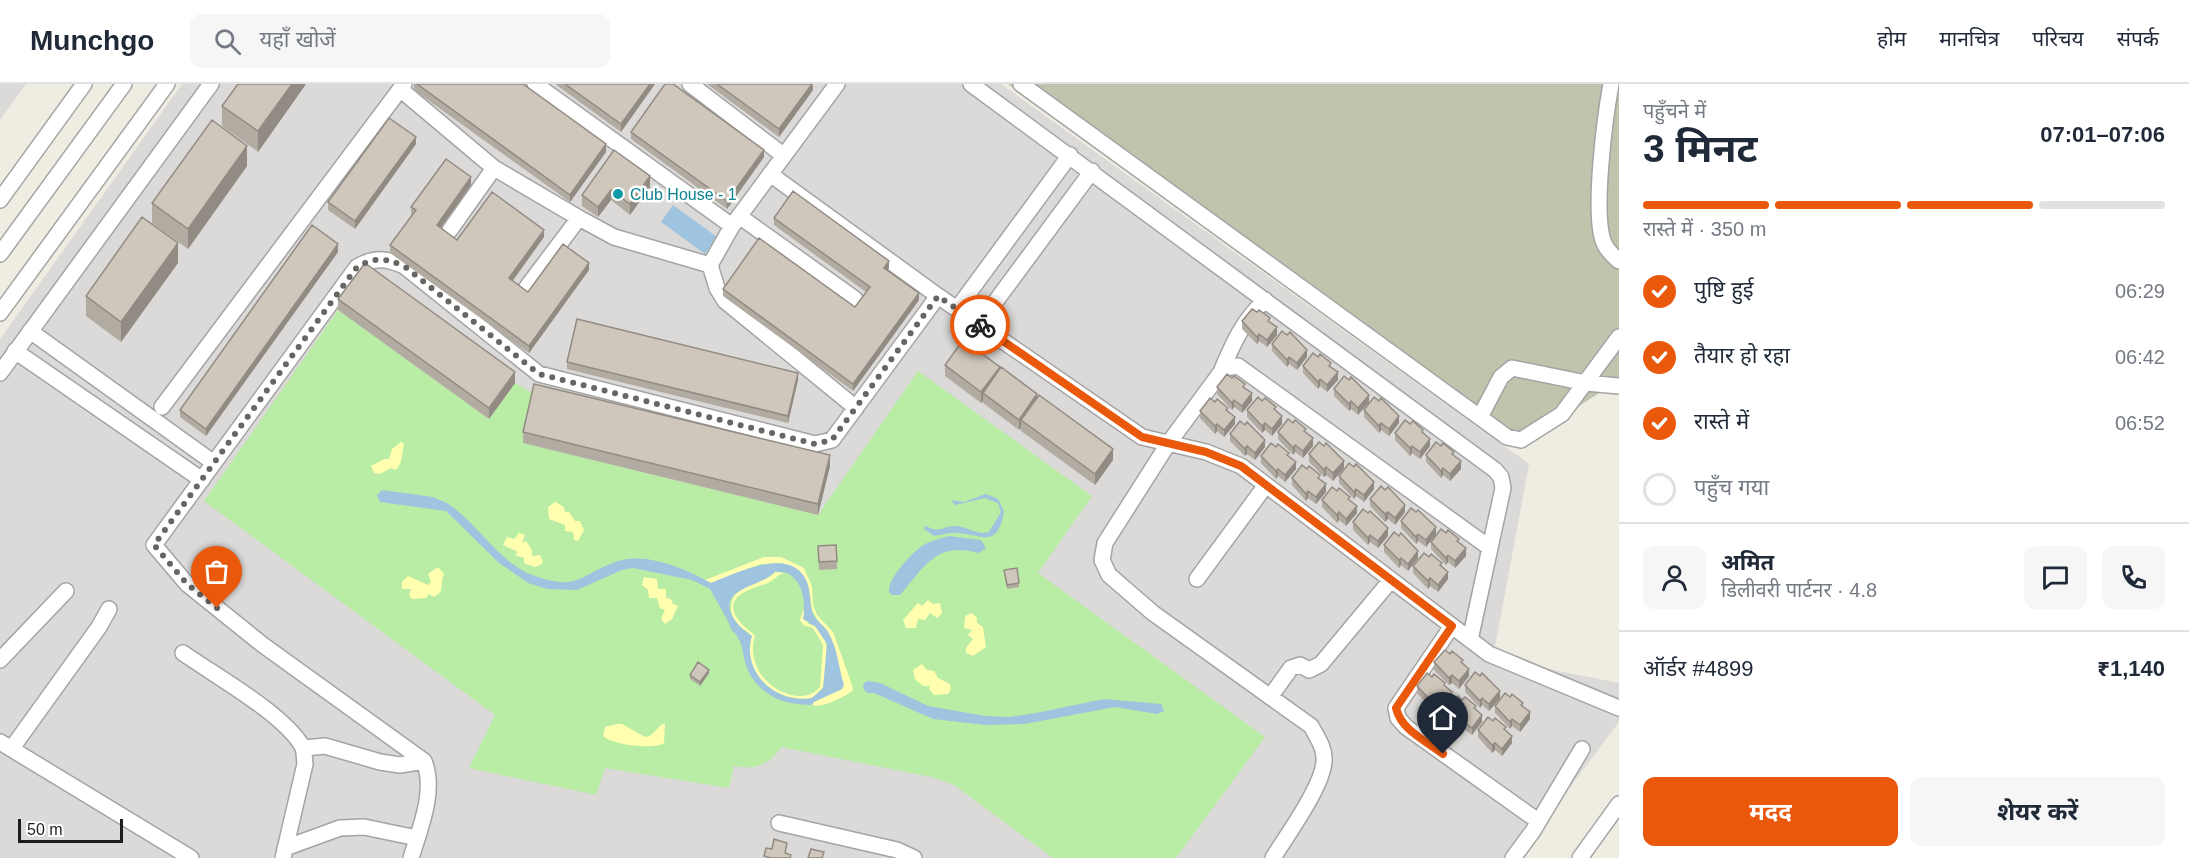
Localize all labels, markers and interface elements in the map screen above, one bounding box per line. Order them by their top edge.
search box [190,14,610,68]
text: Munchgo [30,25,154,56]
icon: search [211,25,244,58]
text: यहाँ खोजें [259,27,336,52]
text: होम [1877,27,1906,50]
text: मानचित्र [1939,27,1999,50]
text: परिचय [2032,27,2084,50]
text: संपर्क [2117,27,2159,50]
text: पहुँचने में [1643,100,1706,122]
text: 07:01–07:06 [2040,122,2165,147]
text: 3 मिनट [1643,127,1757,170]
place label: Club House - 1 [630,186,737,203]
marker: Club House - 1 [611,187,625,201]
text: रास्ते में · 350 m [1643,218,1766,240]
icon: check [1643,275,1676,308]
text: पुष्टि हुई [1694,277,1754,302]
text: 06:29 [2115,280,2165,302]
courier [950,295,1010,355]
icon: bike [964,309,997,342]
icon: check [1643,341,1676,374]
text: तैयार हो रहा [1694,343,1790,368]
text: 06:42 [2115,346,2165,368]
icon: check [1643,407,1676,440]
text: रास्ते में [1694,409,1749,434]
text: 06:52 [2115,412,2165,434]
text: पहुँच गया [1694,475,1769,500]
pin [191,546,242,608]
button: person [1643,546,1706,609]
button: chat [2024,546,2087,609]
button: phone [2102,546,2165,609]
text: अमित [1721,550,1774,575]
icon: bag [200,555,233,588]
text: डिलीवरी पार्टनर · 4.8 [1721,579,1877,601]
text: ऑर्डर #4899 [1643,656,1754,681]
text: ₹1,140 [2097,656,2165,681]
pin [1417,692,1468,754]
icon: home [1426,701,1459,734]
button: मदद [1643,777,1898,846]
button: शेयर करें [1910,777,2165,846]
scale bar [18,816,123,844]
text: 50 m [27,821,63,838]

